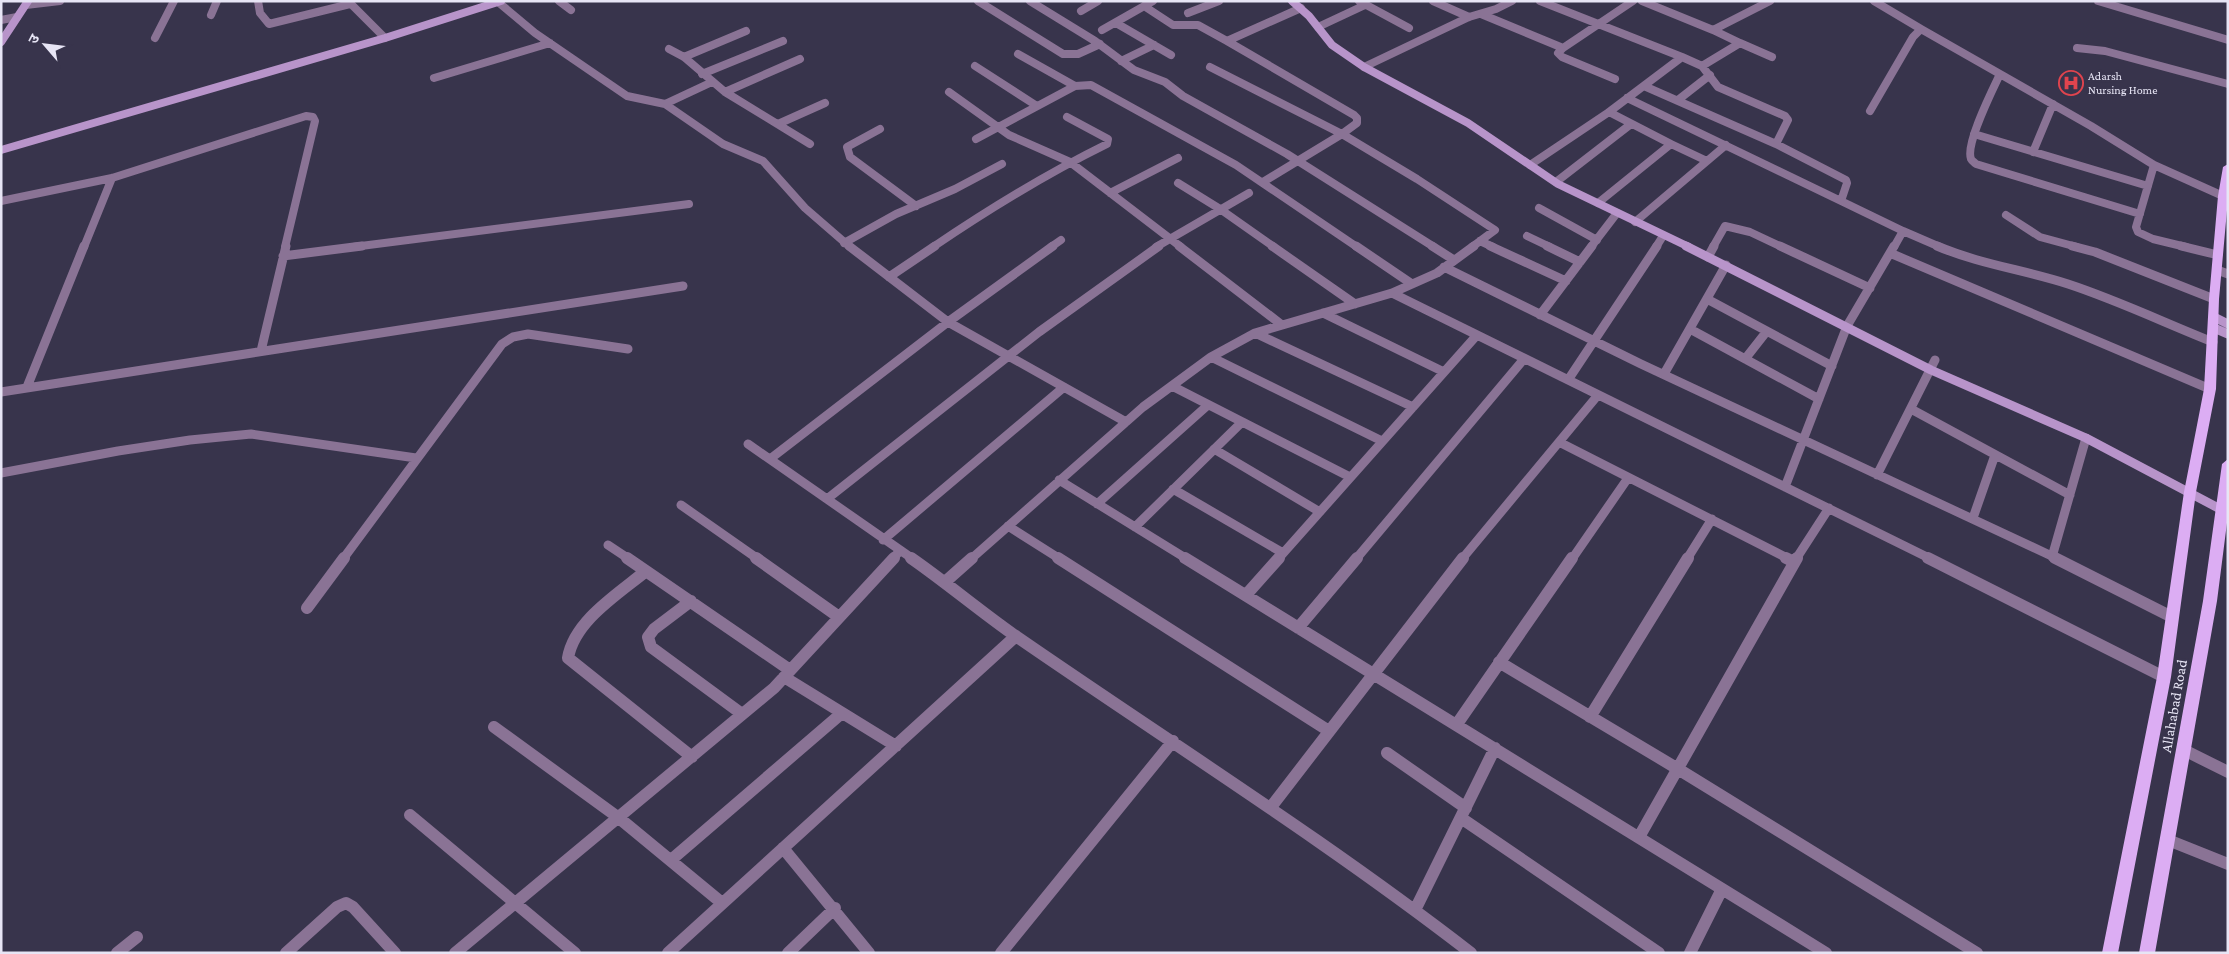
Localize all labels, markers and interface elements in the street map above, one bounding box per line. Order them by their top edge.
north arrow [20,20,70,70]
text: उ [25,31,43,46]
place label: Adarsh Nursing Home [2088,69,2158,97]
hospital icon: Adarsh Nursing Home [2058,70,2084,96]
street label: Allahabad Road [2158,658,2190,754]

